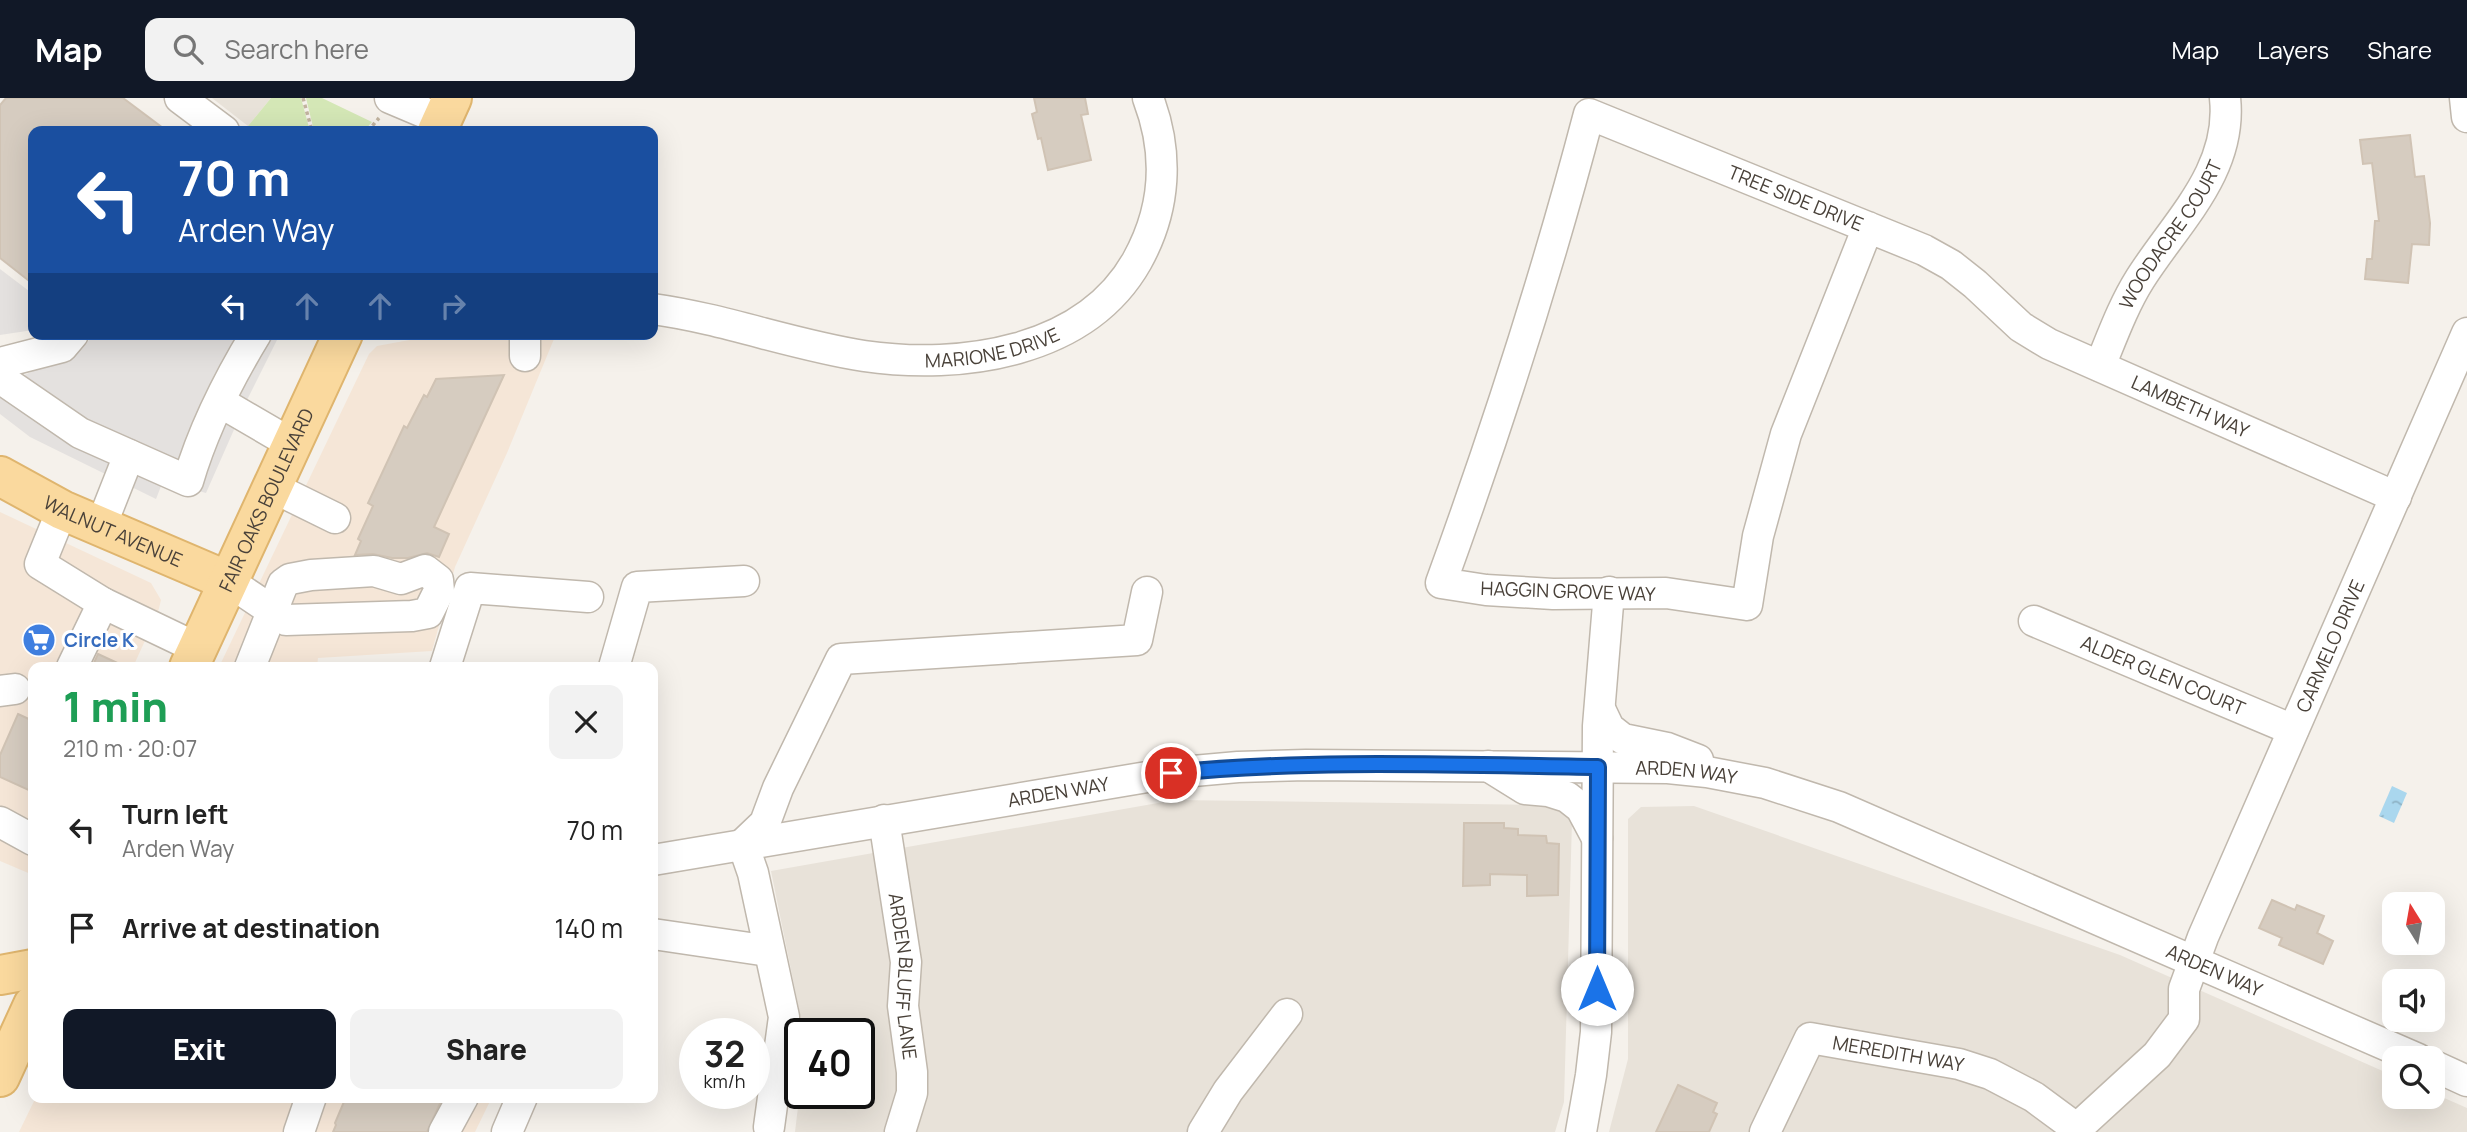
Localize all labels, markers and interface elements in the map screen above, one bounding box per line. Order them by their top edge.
search box [145,18,635,81]
text: Map [35,27,103,72]
icon: search [169,30,207,68]
text: Search here [225,31,369,67]
text: Map [2172,33,2219,66]
text: Layers [2257,33,2329,66]
text: Share [2367,33,2432,66]
text: 70 m [178,144,290,211]
icon: left [63,154,154,245]
street label: WOODACRE COURT [2113,155,2228,313]
street label: TREE SIDE DRIVE [1724,159,1867,237]
text: Arden Way [178,208,334,252]
icon: left [215,287,253,325]
icon: ahead [288,287,326,325]
icon: ahead [361,287,399,325]
icon: right [434,287,472,325]
street label: MARIONE DRIVE [925,321,1064,373]
street label: LAMBETH WAY [2127,369,2254,444]
street label: FAIR OAKS BOULEVARD [213,404,320,596]
street label: WALNUT AVENUE [39,489,187,573]
street label: HAGGIN GROVE WAY [1480,575,1656,607]
street label: CARMELO DRIVE [2290,575,2371,716]
supermarket icon: Circle K [20,621,58,659]
place label: Circle K [64,627,135,653]
street label: ALDER GLEN COURT [2077,629,2250,722]
text: 1 min [63,677,168,735]
button: close [549,685,623,759]
text: 210 m · 20:07 [63,732,197,764]
pin [1141,743,1201,803]
icon: arrive [1152,754,1190,792]
street label: ARDEN WAY [1635,755,1740,791]
street label: ARDEN WAY [1006,771,1111,813]
text: Turn left [122,796,229,832]
icon: left [63,811,101,849]
text: 70 m [567,812,623,848]
text: Arden Way [122,832,234,864]
street label: ARDEN BLUFF LANE [883,891,923,1061]
north arrow [2382,892,2445,956]
map controls [2382,892,2445,1109]
icon: arrive [63,909,101,947]
text: Arrive at destination [122,910,380,946]
text: 140 m [554,910,623,946]
street label: ARDEN WAY [2162,938,2267,1003]
position arrow [1560,952,1634,1026]
button: sound [2382,969,2445,1032]
button: Exit [63,1009,336,1089]
button: Share [350,1009,623,1089]
speed limit sign: 40 [784,1018,875,1109]
street label: MEREDITH WAY [1831,1029,1967,1078]
text: 32 [704,1030,745,1078]
button: search [2382,1046,2445,1109]
text: km/h [704,1069,745,1093]

